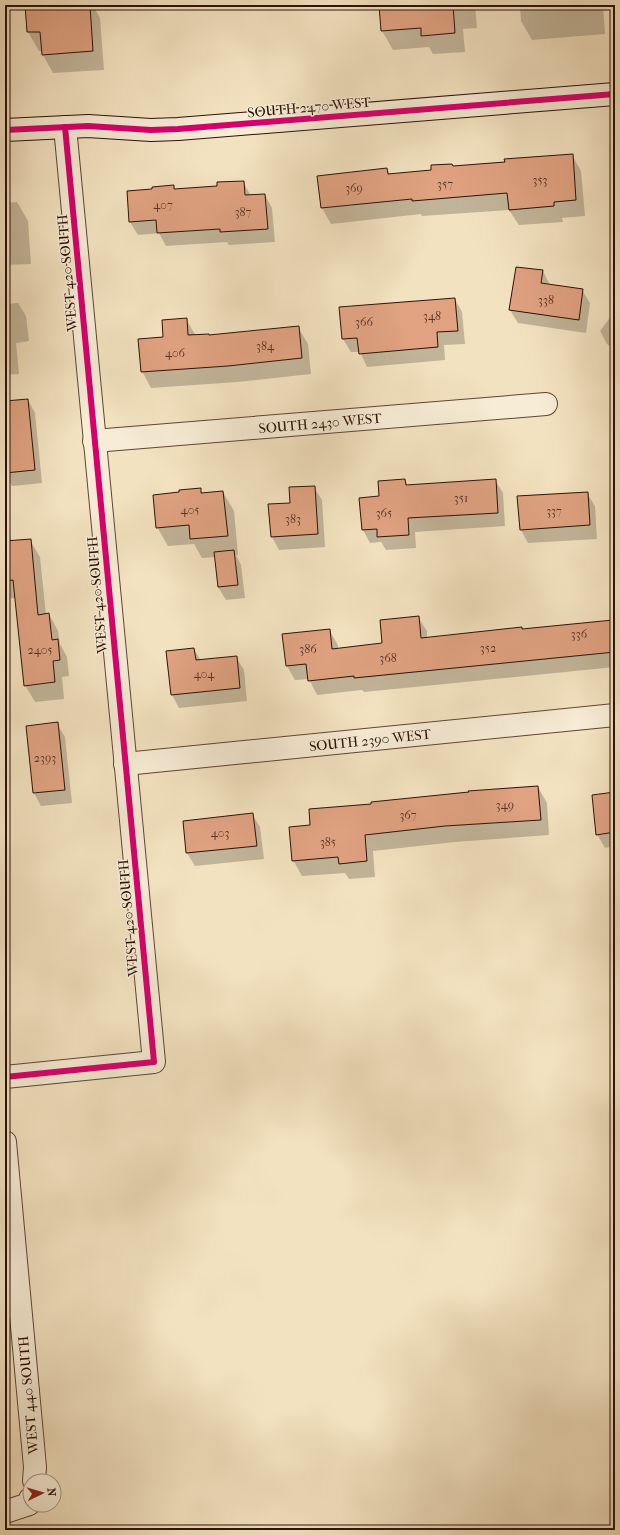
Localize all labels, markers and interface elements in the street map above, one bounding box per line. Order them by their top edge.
street label: SOUTH 2470 WEST [247,94,372,121]
house number: 353 [532,173,548,187]
house number: 357 [437,177,453,191]
house number: 369 [345,181,363,195]
house number: 407 [153,198,173,212]
house number: 387 [235,205,252,219]
street label: WEST 420 SOUTH [54,214,81,333]
house number: 338 [538,293,554,307]
house number: 348 [423,309,441,323]
house number: 366 [355,315,373,329]
house number: 384 [256,339,275,353]
house number: 406 [165,346,186,360]
street label: SOUTH 2430 WEST [258,410,383,437]
house number: 351 [454,491,468,505]
house number: 405 [181,503,199,517]
house number: 337 [546,504,562,518]
house number: 365 [376,506,392,520]
house number: 383 [285,512,301,526]
street label: WEST 420 SOUTH [84,536,111,655]
house number: 336 [571,627,588,641]
house number: 352 [480,641,496,655]
house number: 386 [299,642,317,656]
house number: 2405 [27,643,53,657]
house number: 368 [379,651,397,665]
house number: 404 [194,667,215,681]
street label: SOUTH 2390 WEST [308,726,432,755]
house number: 2393 [34,751,56,765]
house number: 349 [496,798,514,812]
house number: 367 [399,808,417,822]
house number: 403 [211,826,229,840]
house number: 385 [320,835,336,849]
street label: WEST 420 SOUTH [115,859,142,978]
street label: WEST 440 SOUTH [15,1335,42,1456]
north arrow [22,1473,62,1513]
text: N [45,1487,58,1498]

